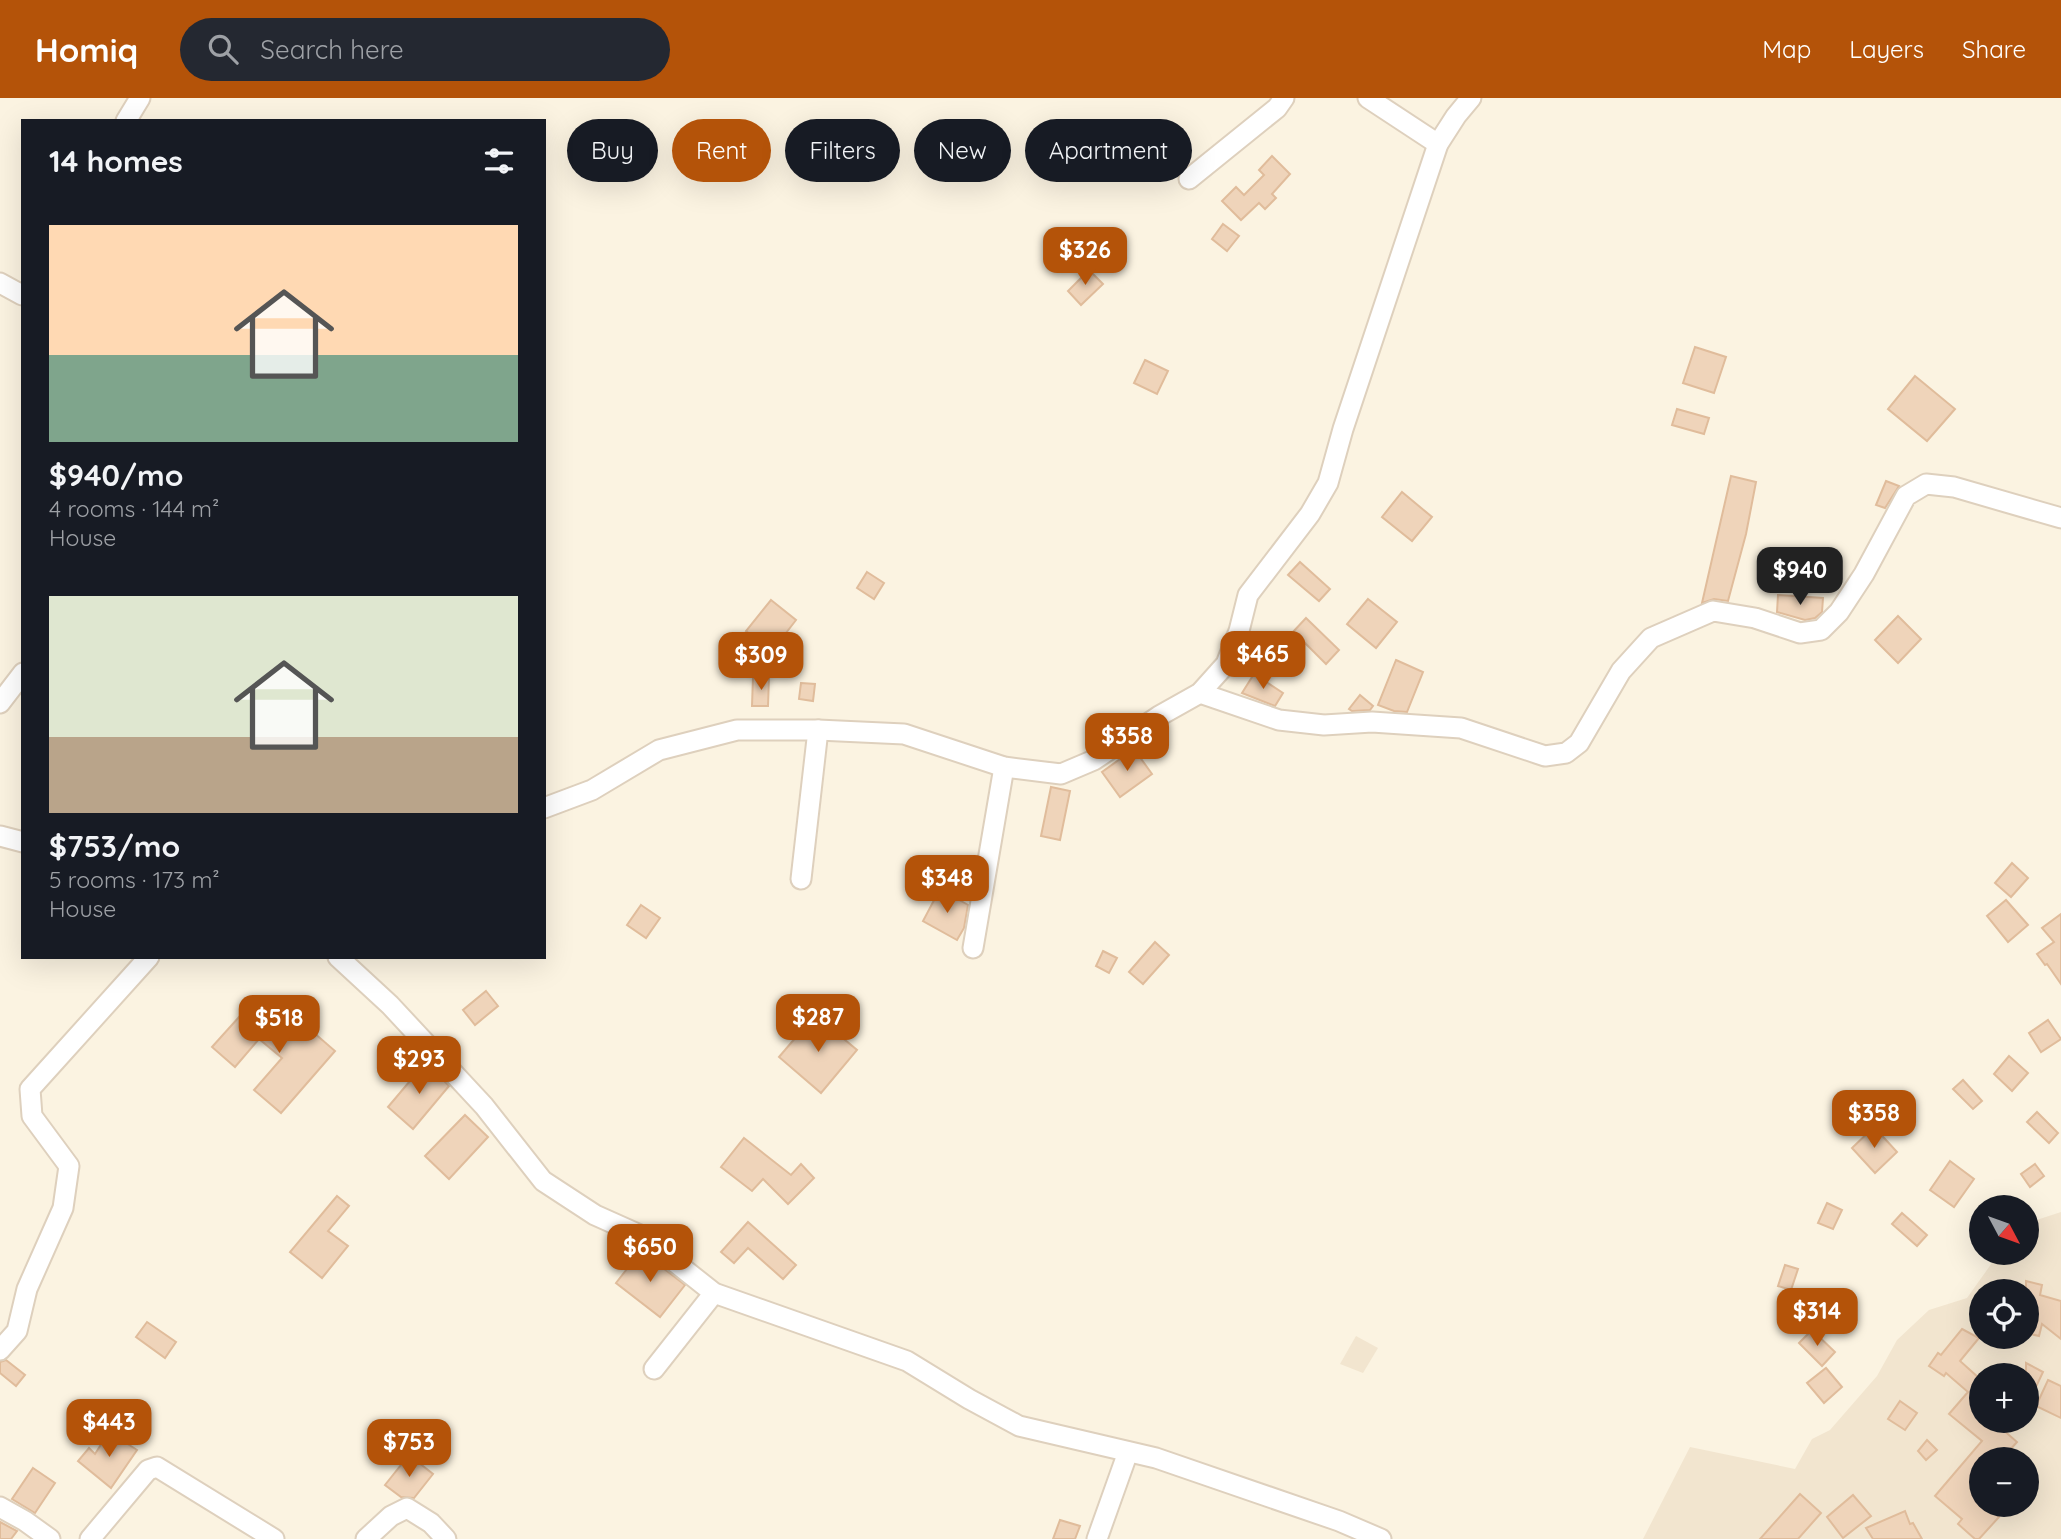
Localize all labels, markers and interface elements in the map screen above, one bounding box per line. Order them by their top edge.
search box [180,18,670,81]
text: Homiq [35,29,138,70]
icon: search [204,30,242,68]
text: Search here [260,33,404,66]
text: Map [1762,34,1811,64]
text: Layers [1849,34,1924,64]
text: Share [1962,34,2026,64]
chip: Buy [567,119,658,182]
chip: Rent [672,119,771,182]
chip: Filters [785,119,900,182]
chip: New [914,119,1011,182]
chip: Apartment [1025,119,1192,182]
text: 14 homes [49,142,183,180]
icon: filters [480,142,518,180]
pin: $326 [1044,228,1126,287]
text: $326 [1059,235,1111,264]
icon: home [221,271,347,397]
text: $940/mo [49,456,183,494]
text: 4 rooms · 144 m² [49,494,219,523]
text: House [49,523,116,552]
pin: $940 [1759,547,1841,607]
text: $940 [1773,555,1827,584]
pin: $309 [720,632,802,692]
pin: $465 [1222,632,1304,691]
text: $465 [1236,639,1290,668]
text: $309 [734,640,788,669]
icon: home [221,642,347,768]
pin: $358 [1086,714,1168,773]
text: $358 [1101,721,1153,750]
text: $753/mo [49,827,180,865]
pin: $348 [906,856,988,915]
text: $348 [921,863,973,892]
text: 5 rooms · 173 m² [49,865,220,894]
text: House [49,894,116,923]
pin: $287 [777,995,859,1054]
pin: $518 [238,996,320,1055]
text: $287 [792,1002,844,1031]
text: $518 [255,1003,303,1032]
pin: $293 [378,1037,460,1096]
text: $293 [393,1044,445,1073]
pin: $358 [1833,1090,1915,1150]
text: $358 [1848,1098,1900,1127]
north arrow [1969,1195,2039,1265]
map controls [1969,1195,2039,1517]
pin: $650 [609,1224,691,1284]
text: $650 [623,1232,677,1261]
button: locate [1969,1279,2039,1349]
pin: $314 [1776,1288,1858,1348]
text: $314 [1793,1296,1841,1325]
button: + [1969,1363,2039,1433]
pin: $443 [68,1400,150,1459]
text: $443 [82,1407,136,1436]
pin: $753 [368,1420,450,1479]
text: $753 [383,1427,435,1456]
button: − [1969,1447,2039,1517]

